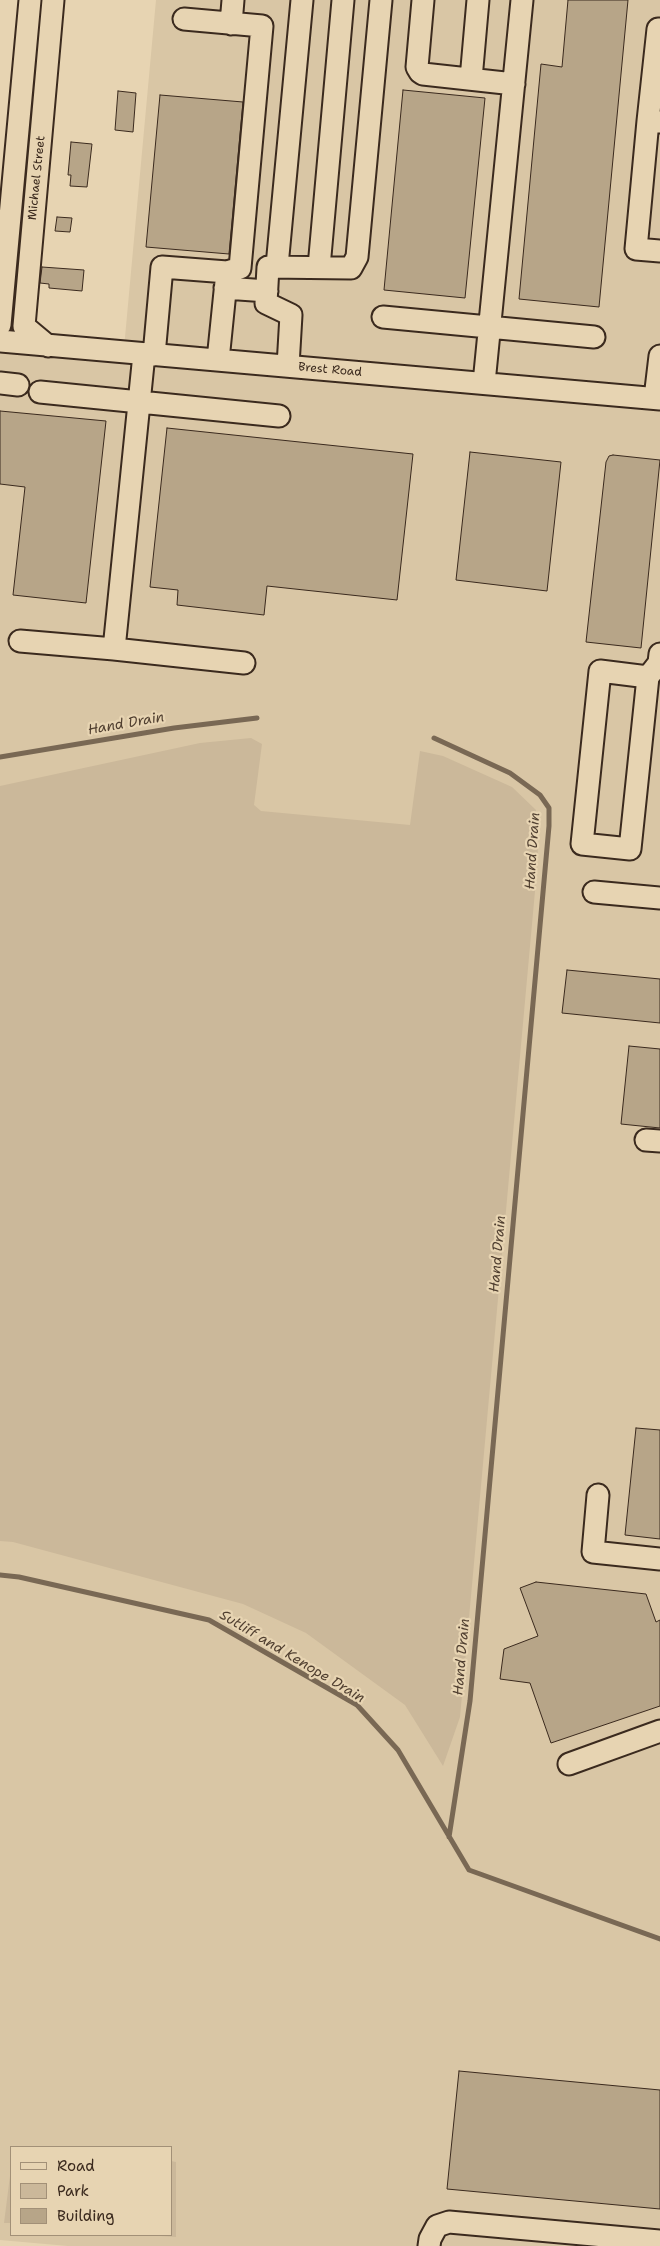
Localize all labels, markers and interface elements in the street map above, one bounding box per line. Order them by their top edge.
street label: Michael Street [25,135,49,221]
street label: Brest Road [298,360,362,380]
water label: Hand Drain [87,709,165,739]
water label: Hand Drain [522,812,544,890]
water label: Hand Drain [486,1215,510,1293]
water label: Sutliff and Kenope Drain [216,1607,368,1707]
water label: Hand Drain [450,1618,474,1696]
legend [10,2146,172,2236]
text: Road [57,2156,95,2176]
text: Park [57,2181,89,2201]
text: Building [57,2206,114,2226]

